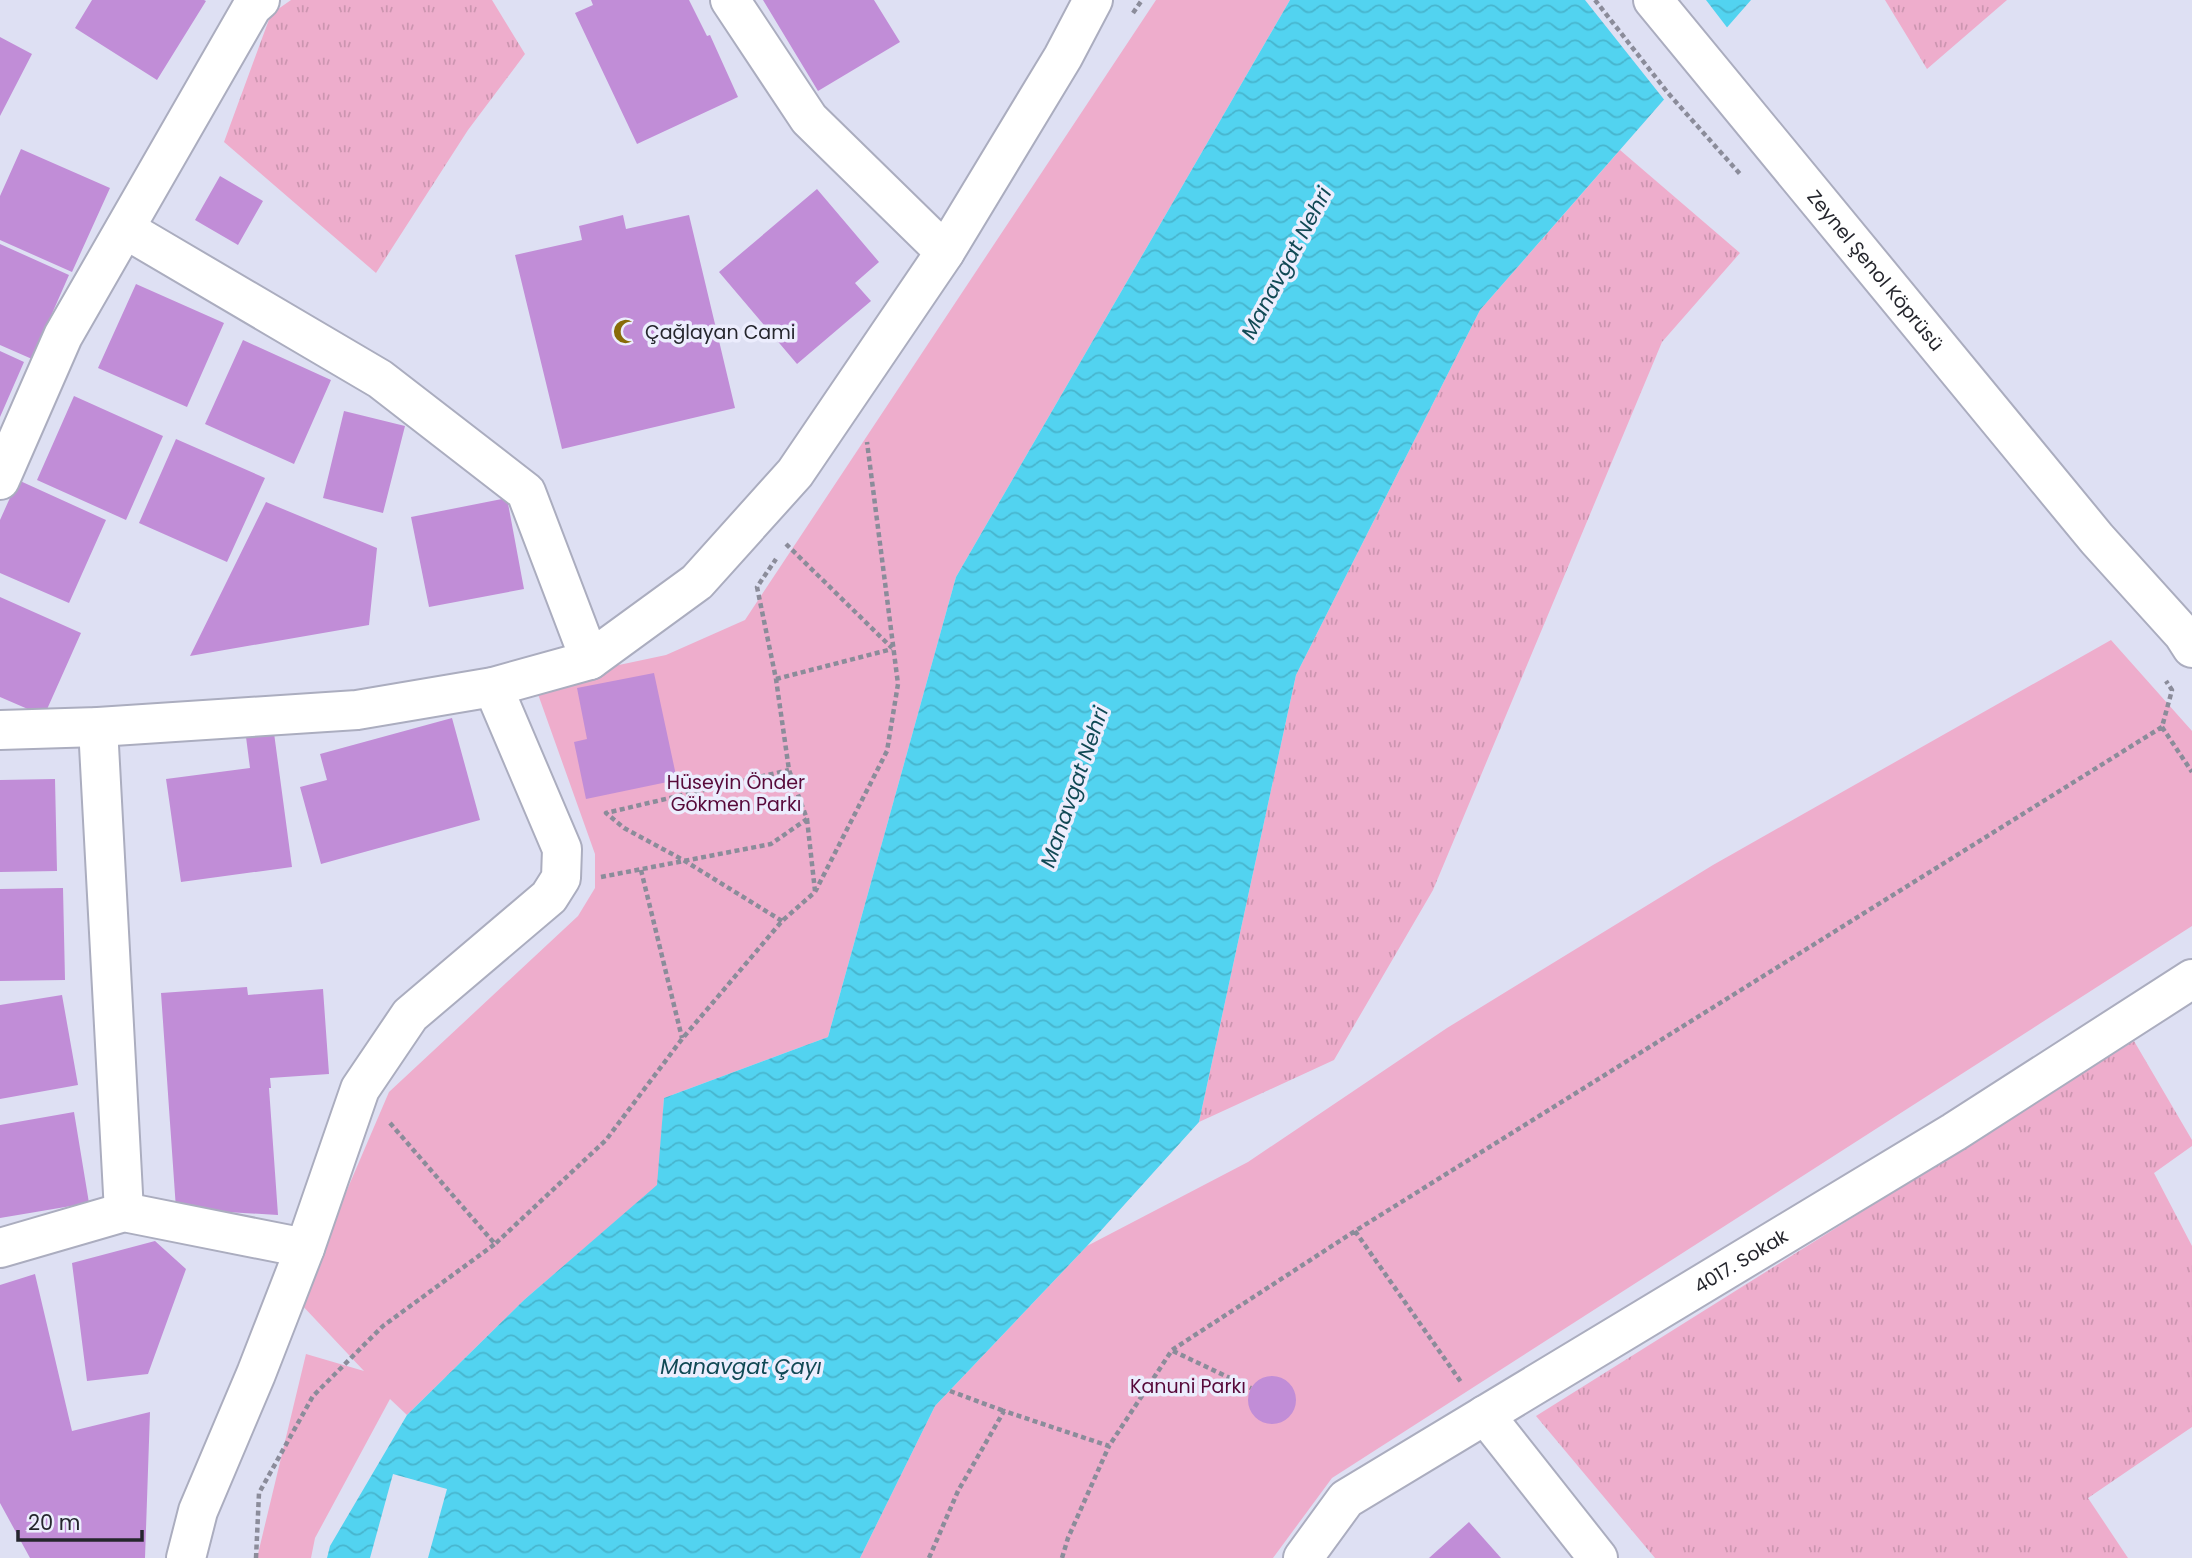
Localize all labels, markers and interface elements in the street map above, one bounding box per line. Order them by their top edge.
water label: Manavgat Nehri [1234,181,1339,344]
street label: Zeynel Şenol Köprüsü [1801,184,1950,356]
mosque icon: Çağlayan Cami [611,318,639,346]
place label: Çağlayan Cami [645,319,795,346]
water label: Manavgat Nehri [1033,702,1115,871]
park label: Hüseyin Önder Gökmen Parkı [667,769,805,818]
street label: 4017. Sokak [1689,1222,1793,1300]
water label: Manavgat Çayı [660,1352,822,1381]
park label: Kanuni Parkı [1130,1373,1246,1400]
scale bar [18,1498,142,1542]
text: 20 m [28,1508,81,1537]

